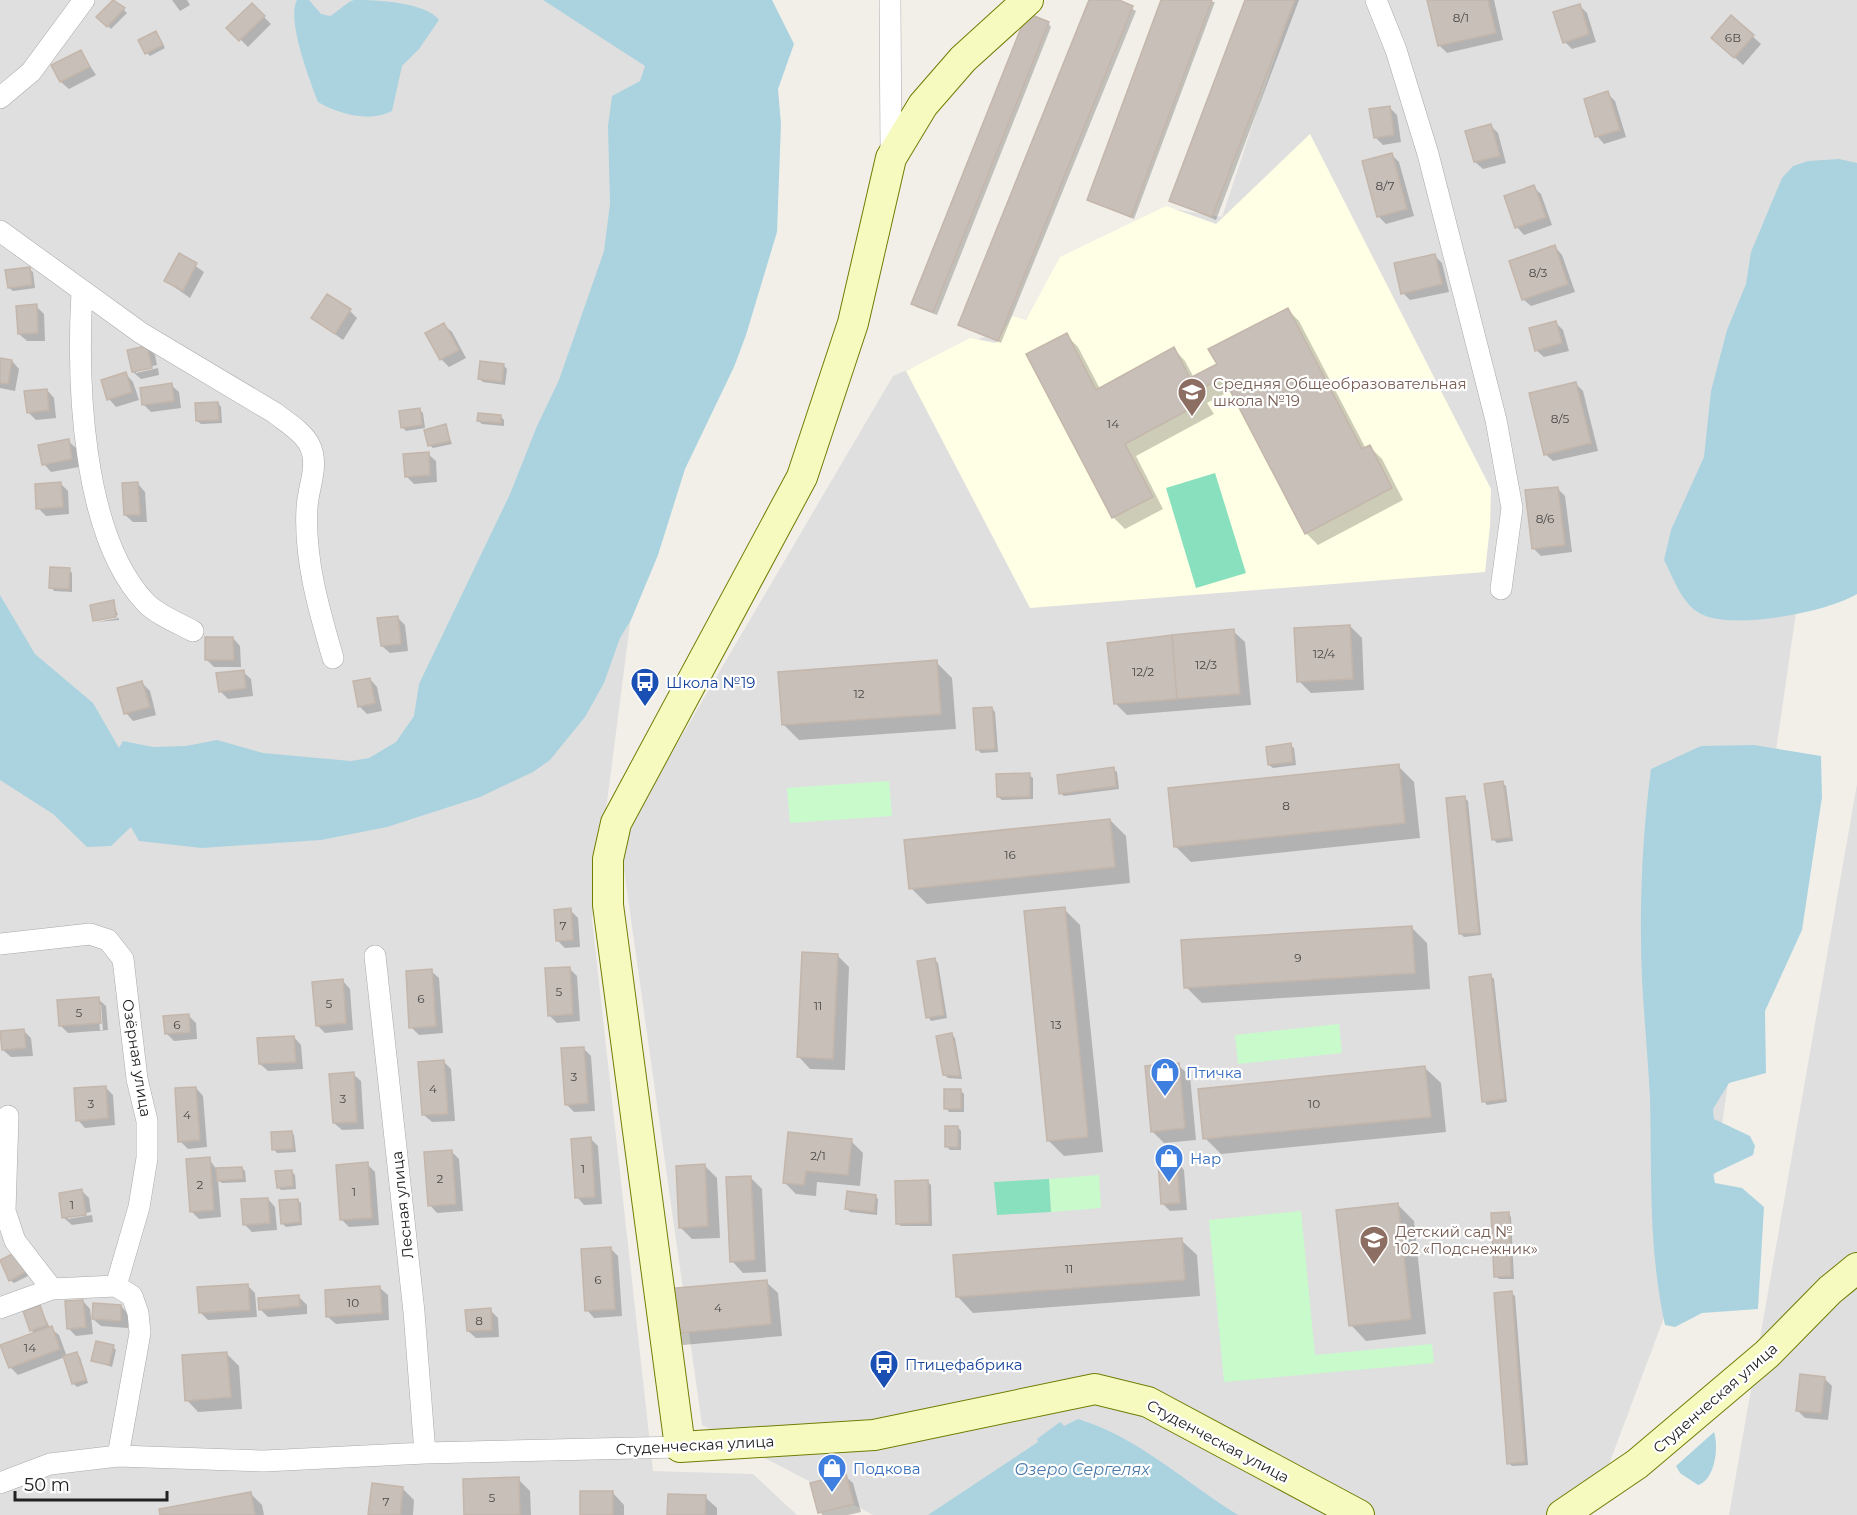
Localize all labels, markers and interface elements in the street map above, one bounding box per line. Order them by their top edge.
house number: 8/1 [1453,10,1469,25]
house number: 6В [1725,30,1741,45]
house number: 8/7 [1376,178,1394,193]
house number: 8/3 [1529,265,1547,280]
place label: Средняя Общеобразовательная школа №19 [1213,374,1467,410]
school or university icon: Средняя Общеобразовательная школа №19 [1176,376,1208,418]
house number: 8/5 [1551,411,1569,426]
house number: 14 [1107,416,1119,431]
house number: 8/6 [1536,511,1554,526]
house number: 12/4 [1313,646,1335,661]
house number: 12/3 [1195,657,1217,672]
house number: 12/2 [1132,664,1154,679]
bus stop icon: Школа №19 [629,666,661,708]
place label: Школа №19 [666,673,756,692]
house number: 12 [853,686,865,701]
house number: 8 [1282,798,1290,813]
house number: 16 [1004,847,1016,862]
house number: 7 [559,918,567,933]
house number: 9 [1294,950,1302,965]
house number: 5 [556,984,563,999]
house number: 6 [417,991,425,1006]
house number: 5 [326,996,333,1011]
street label: Озёрная улица [118,998,156,1118]
house number: 11 [814,998,822,1013]
house number: 5 [76,1005,83,1020]
house number: 6 [173,1017,181,1032]
house number: 13 [1050,1017,1062,1032]
shop icon: Птичка [1149,1056,1181,1098]
place label: Птичка [1186,1063,1242,1082]
house number: 3 [571,1069,578,1084]
house number: 4 [429,1081,437,1096]
house number: 3 [340,1091,347,1106]
house number: 3 [88,1096,95,1111]
house number: 10 [1308,1096,1320,1111]
house number: 4 [183,1107,191,1122]
shop icon: Нар [1153,1142,1185,1184]
house number: 2/1 [810,1148,826,1163]
place label: Нар [1190,1149,1221,1168]
street label: Лесная улица [387,1150,417,1260]
house number: 1 [581,1161,585,1176]
house number: 2 [437,1171,444,1186]
house number: 2 [197,1177,204,1192]
house number: 1 [352,1184,356,1199]
house number: 1 [70,1197,74,1212]
place label: Детский сад № 102 «Подснежник» [1395,1222,1538,1258]
school or university icon: Детский сад № 102 «Подснежник» [1358,1224,1390,1266]
house number: 11 [1065,1261,1073,1276]
house number: 6 [594,1272,602,1287]
house number: 10 [347,1295,359,1310]
house number: 4 [714,1300,722,1315]
house number: 8 [475,1313,483,1328]
street label: Студенческая улица [1649,1339,1781,1457]
house number: 14 [24,1340,36,1355]
bus stop icon: Птицефабрика [868,1348,900,1390]
place label: Птицефабрика [905,1355,1023,1374]
street label: Студенческая улица [1143,1395,1293,1487]
street label: Студенческая улица [615,1431,775,1459]
shop icon: Подкова [816,1452,848,1494]
place label: Подкова [853,1459,921,1478]
water label: Озеро Сергелях [1014,1460,1150,1479]
scale bar [15,1464,166,1502]
text: 50 m [24,1474,70,1496]
house number: 5 [489,1490,496,1505]
house number: 7 [382,1494,390,1509]

